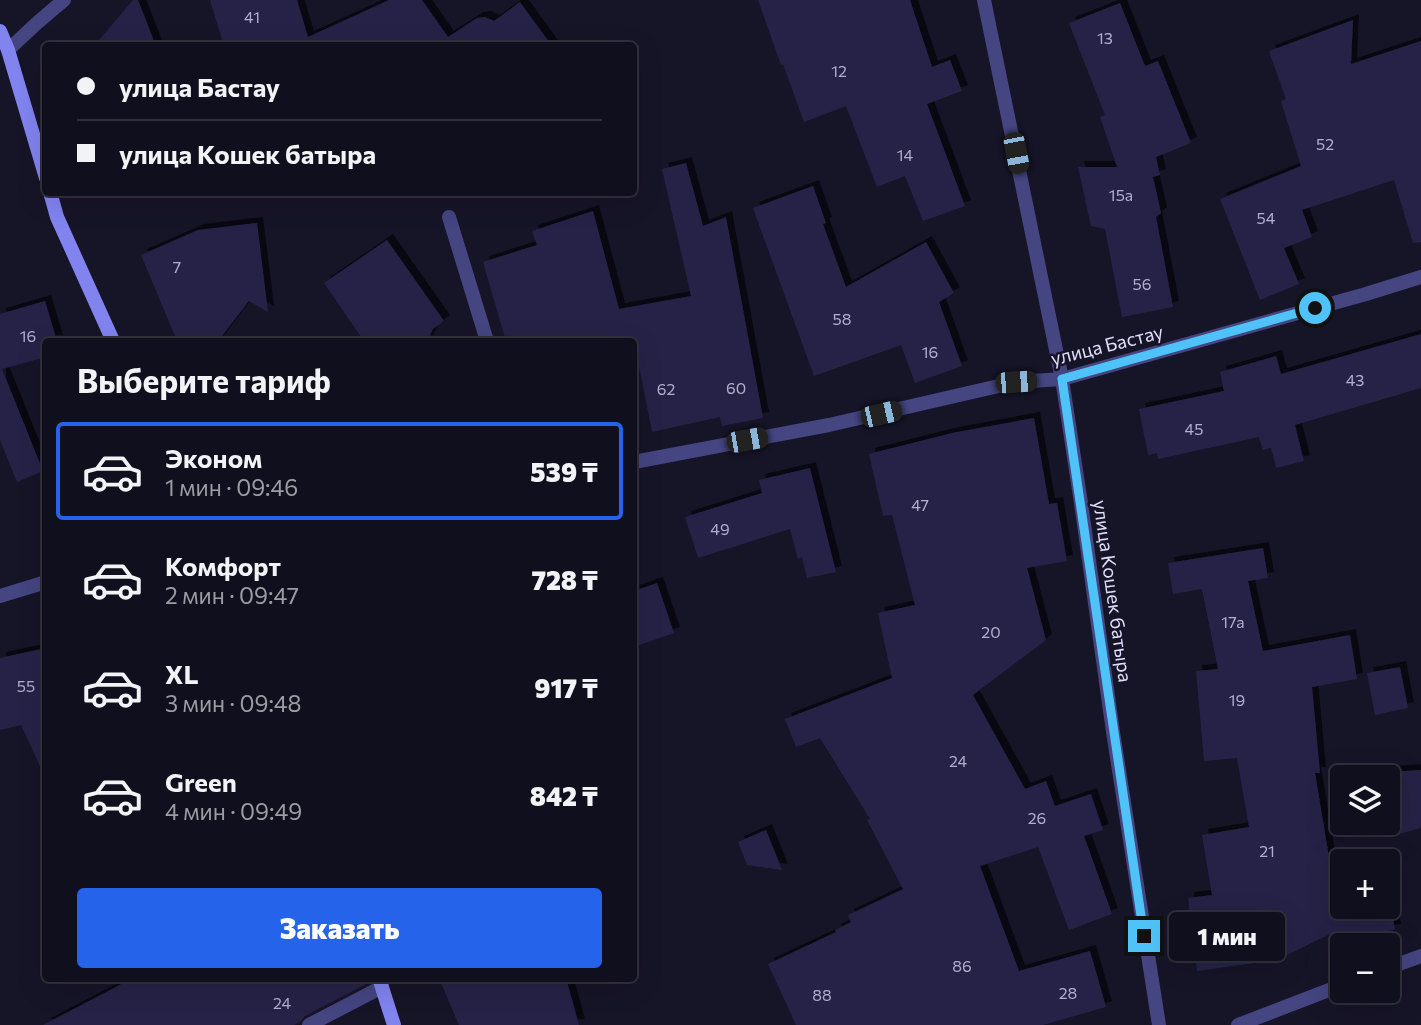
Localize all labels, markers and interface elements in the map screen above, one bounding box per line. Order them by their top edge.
house number: 41 [244,7,260,26]
house number: 13 [1097,28,1113,47]
house number: 12 [831,61,847,80]
text: улица Бастау [119,71,280,102]
car [1002,130,1031,176]
house number: 52 [1316,134,1334,153]
text: улица Кошек батыра [119,138,376,169]
house number: 14 [897,145,914,164]
house number: 15а [1109,185,1133,204]
house number: 54 [1257,208,1276,227]
house number: 7 [173,257,181,276]
house number: 56 [1133,274,1151,293]
route start [1299,292,1331,324]
house number: 58 [833,309,851,328]
street label: улица Бастау [1048,319,1166,370]
house number: 16 [20,326,36,345]
house number: 16 [922,342,938,361]
text: Выберите тариф [77,360,331,400]
car [995,370,1038,394]
house number: 43 [1346,370,1364,389]
house number: 60 [726,378,746,397]
house number: 62 [657,379,675,398]
car [859,399,904,429]
house number: 45 [1185,419,1203,438]
car [725,426,770,454]
icon: car [81,440,144,503]
text: Эконом [165,442,262,473]
text: 539 ₸ [530,456,598,487]
text: 1 мин · 09:46 [165,473,298,501]
house number: 47 [911,495,929,514]
street label: улица Кошек батыра [1089,498,1138,683]
house number: 49 [710,519,730,538]
icon: car [81,548,144,611]
text: Комфорт [165,550,281,581]
text: 728 ₸ [531,564,598,595]
text: 2 мин · 09:47 [165,581,299,609]
house number: 17а [1221,612,1245,631]
house number: 20 [981,622,1001,641]
icon: car [81,656,144,719]
text: XL [165,658,199,689]
text: 917 ₸ [534,672,598,703]
house number: 55 [17,676,35,695]
text: 3 мин · 09:48 [165,689,302,717]
house number: 19 [1229,690,1245,709]
house number: 24 [949,751,967,770]
icon: car [81,764,144,827]
map controls [1330,765,1400,1003]
button: layers [1330,765,1400,835]
text: Green [165,766,237,797]
text: 842 ₸ [530,780,598,811]
text: 4 мин · 09:49 [165,797,302,825]
house number: 26 [1028,808,1046,827]
house number: 21 [1259,841,1275,860]
button: + [1330,849,1400,919]
button: Заказать [77,888,602,968]
callout: 1 мин [1168,912,1284,960]
route end [1128,920,1160,952]
text: 1 мин [1197,922,1257,950]
button: − [1330,933,1400,1003]
house number: 86 [952,956,972,975]
house number: 28 [1059,983,1077,1002]
house number: 88 [812,985,832,1004]
house number: 24 [273,993,291,1012]

